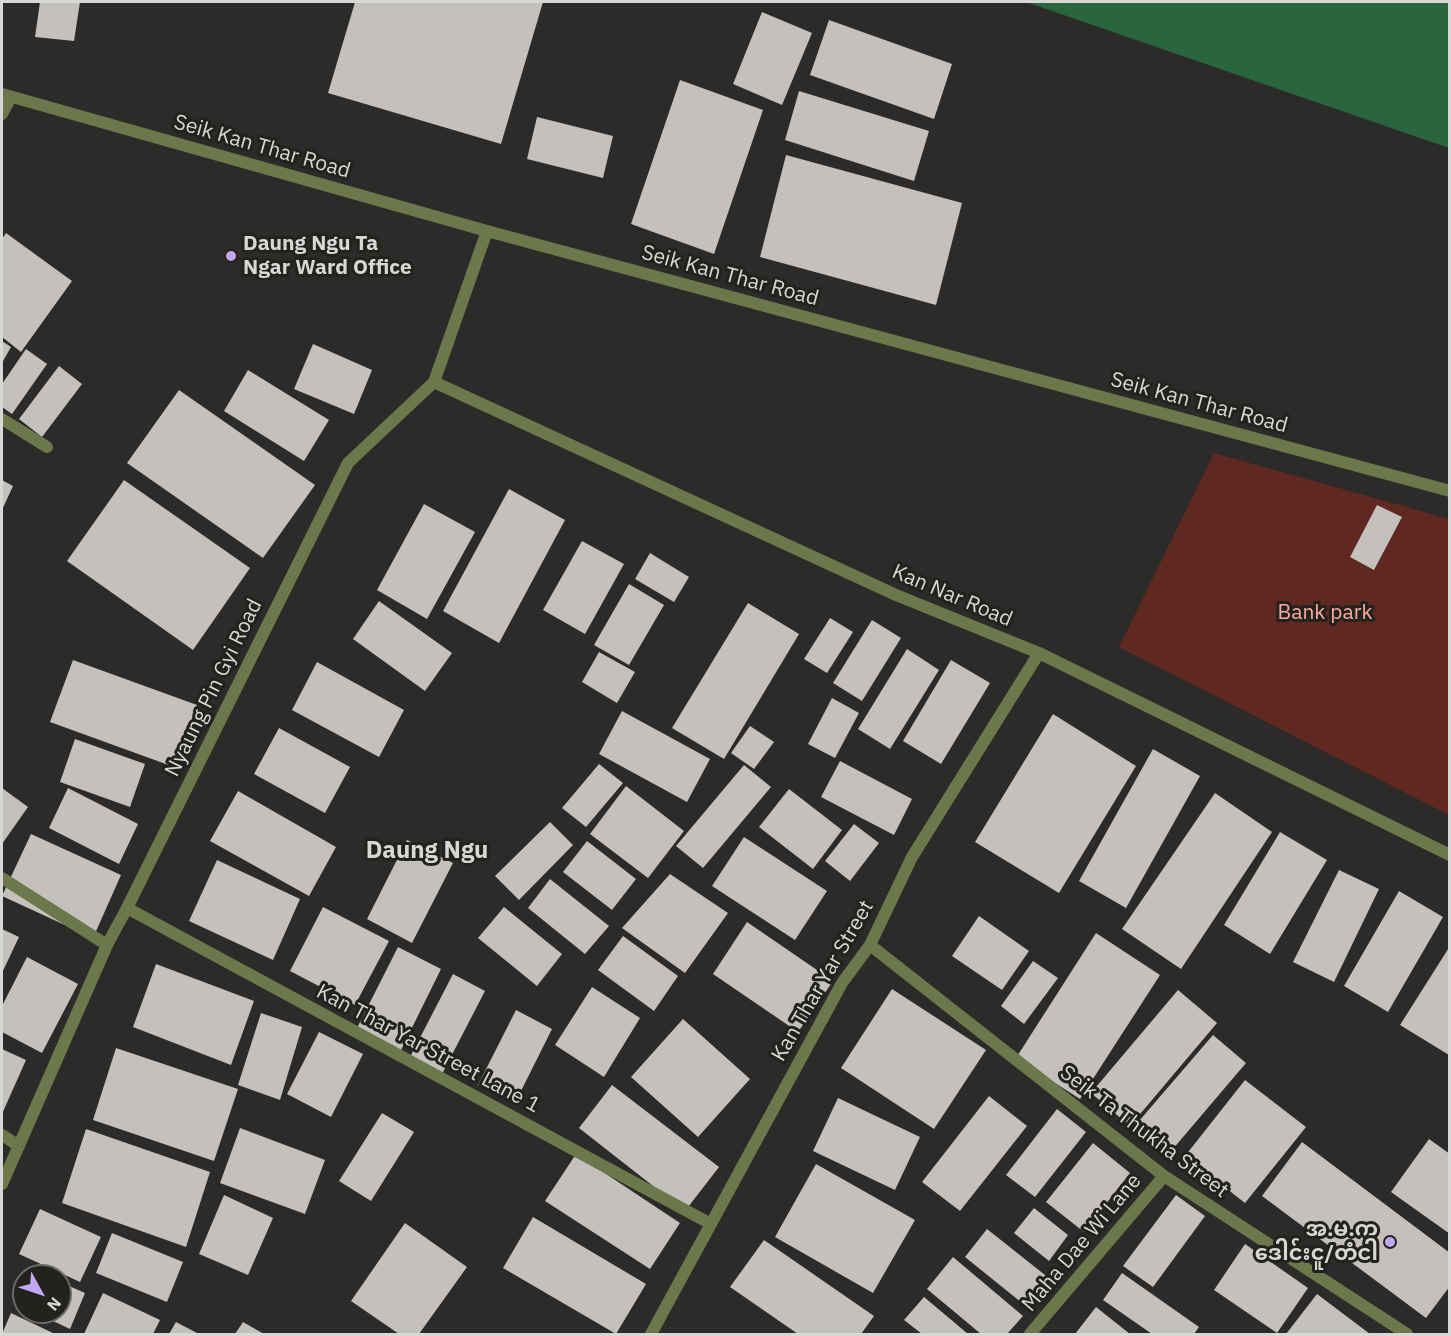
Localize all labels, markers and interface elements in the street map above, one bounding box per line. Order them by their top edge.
street label: Seik Kan Thar Road [171,110,353,184]
place label: Daung Ngu Ta Ngar Ward Office [243,231,412,281]
street label: Seik Kan Thar Road [639,240,821,312]
marker: Daung Ngu Ta Ngar Ward Office [224,249,238,263]
street label: Seik Kan Thar Road [1108,367,1290,439]
street label: Kan Nar Road [888,559,1016,633]
street label: Nyaung Pin Gyi Road [160,595,268,781]
park label: Bank park [1277,600,1373,626]
district label: Daung Ngu [366,837,488,865]
street label: Kan Thar Yar Street [767,896,879,1066]
street label: Kan Thar Yar Street Lane 1 [312,979,544,1119]
street label: Seik Ta Thukha Street [1055,1060,1233,1204]
street label: Maha Dae Wi Lane [1017,1169,1147,1317]
place label: အ.မ.က ဒေါင်းငူ/တံငါ [1255,1217,1378,1267]
marker: အ.မ.က ဒေါင်းငူ/တံငါ [1383,1235,1397,1249]
north arrow [12,1264,72,1324]
text: N [43,1293,66,1315]

